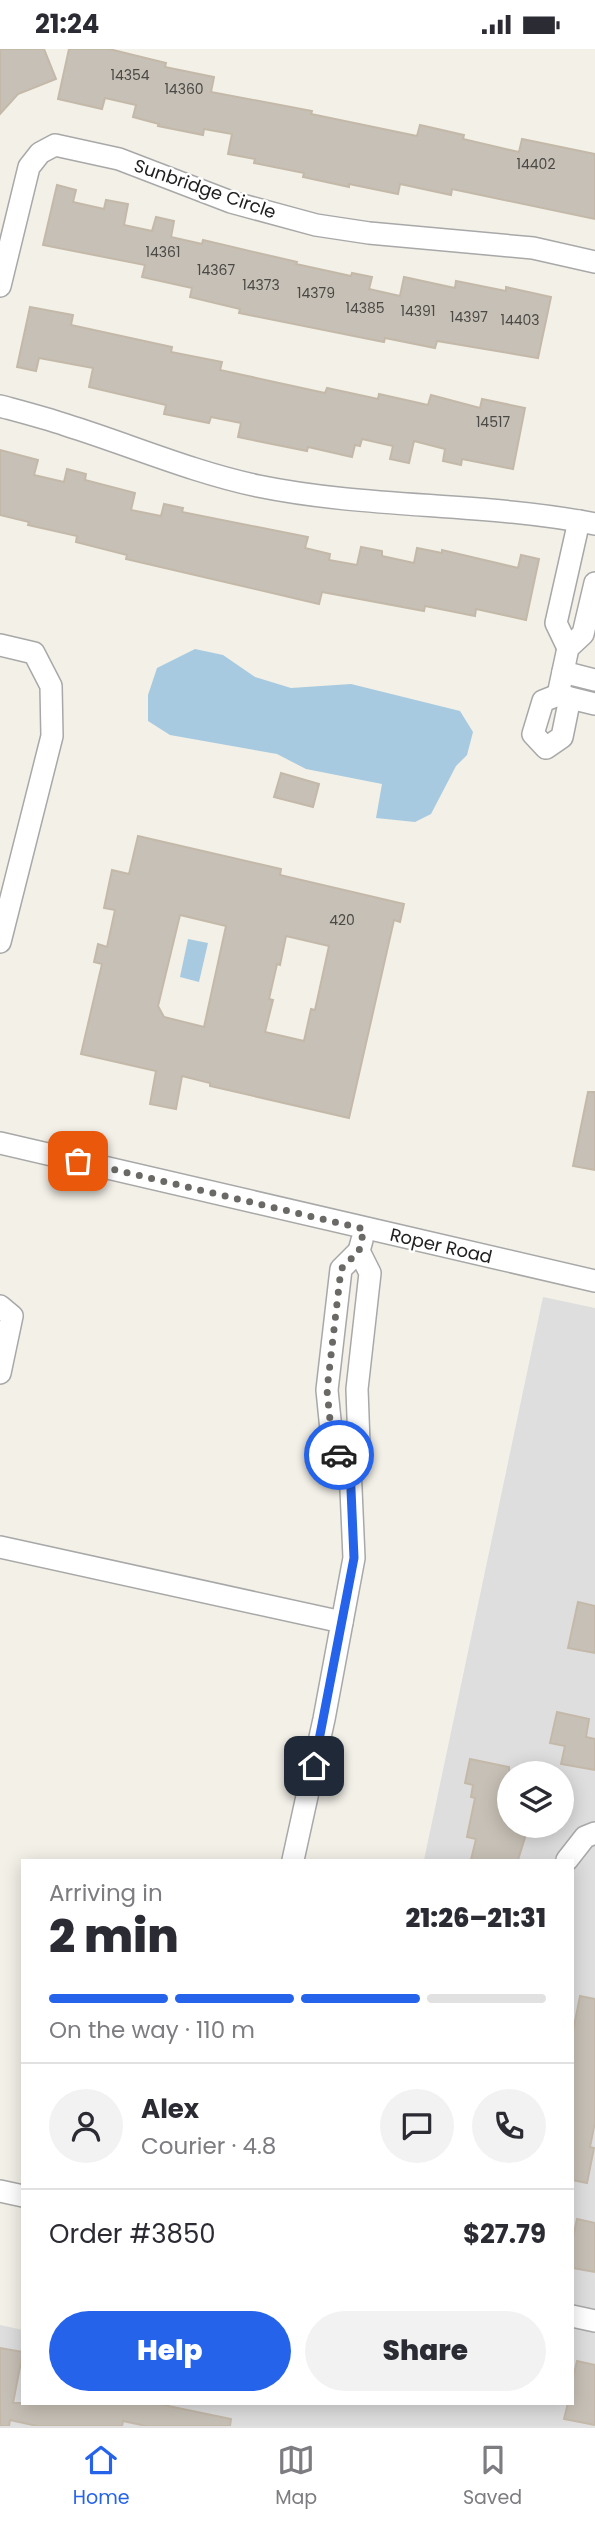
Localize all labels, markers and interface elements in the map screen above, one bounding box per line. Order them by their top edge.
text: 21:24 [35,6,99,42]
house number: 14354 [110,65,150,85]
house number: 14360 [164,79,204,99]
street label: Sunbridge Circle [131,152,280,225]
house number: 14402 [517,154,555,174]
house number: 14361 [146,242,180,262]
house number: 14367 [197,260,235,280]
house number: 14373 [242,275,280,295]
house number: 14379 [297,283,335,303]
house number: 14385 [345,298,385,318]
house number: 14391 [401,301,435,321]
house number: 14397 [450,307,488,327]
house number: 14403 [500,310,540,330]
house number: 14517 [476,412,510,432]
house number: 420 [329,910,355,930]
pin [48,1131,108,1191]
icon: bag [59,1142,97,1180]
street label: Roper Road [388,1222,495,1269]
courier [304,1420,374,1490]
icon: car [320,1436,358,1474]
pin [284,1736,344,1796]
icon: home [295,1747,333,1785]
map controls [497,1761,574,1838]
button: layers [497,1761,574,1838]
text: Arriving in [49,1877,163,1909]
text: 21:26–21:31 [405,1900,546,1936]
text: 2 min [49,1904,179,1968]
text: On the way · 110 m [49,2014,255,2046]
button: person [49,2089,123,2163]
button: chat [380,2089,454,2163]
button: phone [472,2089,546,2163]
text: Alex [141,2091,199,2127]
text: Courier · 4.8 [141,2130,276,2162]
text: Order #3850 [49,2216,216,2252]
text: $27.79 [463,2216,546,2252]
button: Help [49,2311,291,2391]
button: Share [305,2311,546,2391]
tab: Home [73,2441,130,2512]
tab: Map [275,2441,317,2512]
tab: Saved [463,2441,522,2512]

